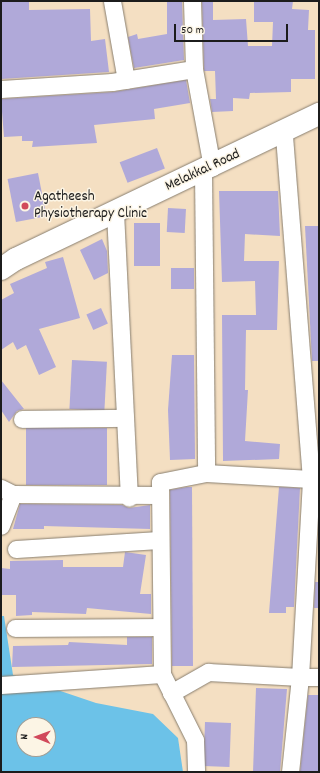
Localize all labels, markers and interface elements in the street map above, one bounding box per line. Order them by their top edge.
scale bar [176,16,290,42]
text: 50 m [181,22,204,39]
street label: Melakkal Road [163,146,243,196]
place label: Agatheesh Physiotherapy Clinic [34,188,147,223]
marker: Agatheesh Physiotherapy Clinic [19,200,31,212]
north arrow [16,717,56,757]
text: N [17,734,33,740]

